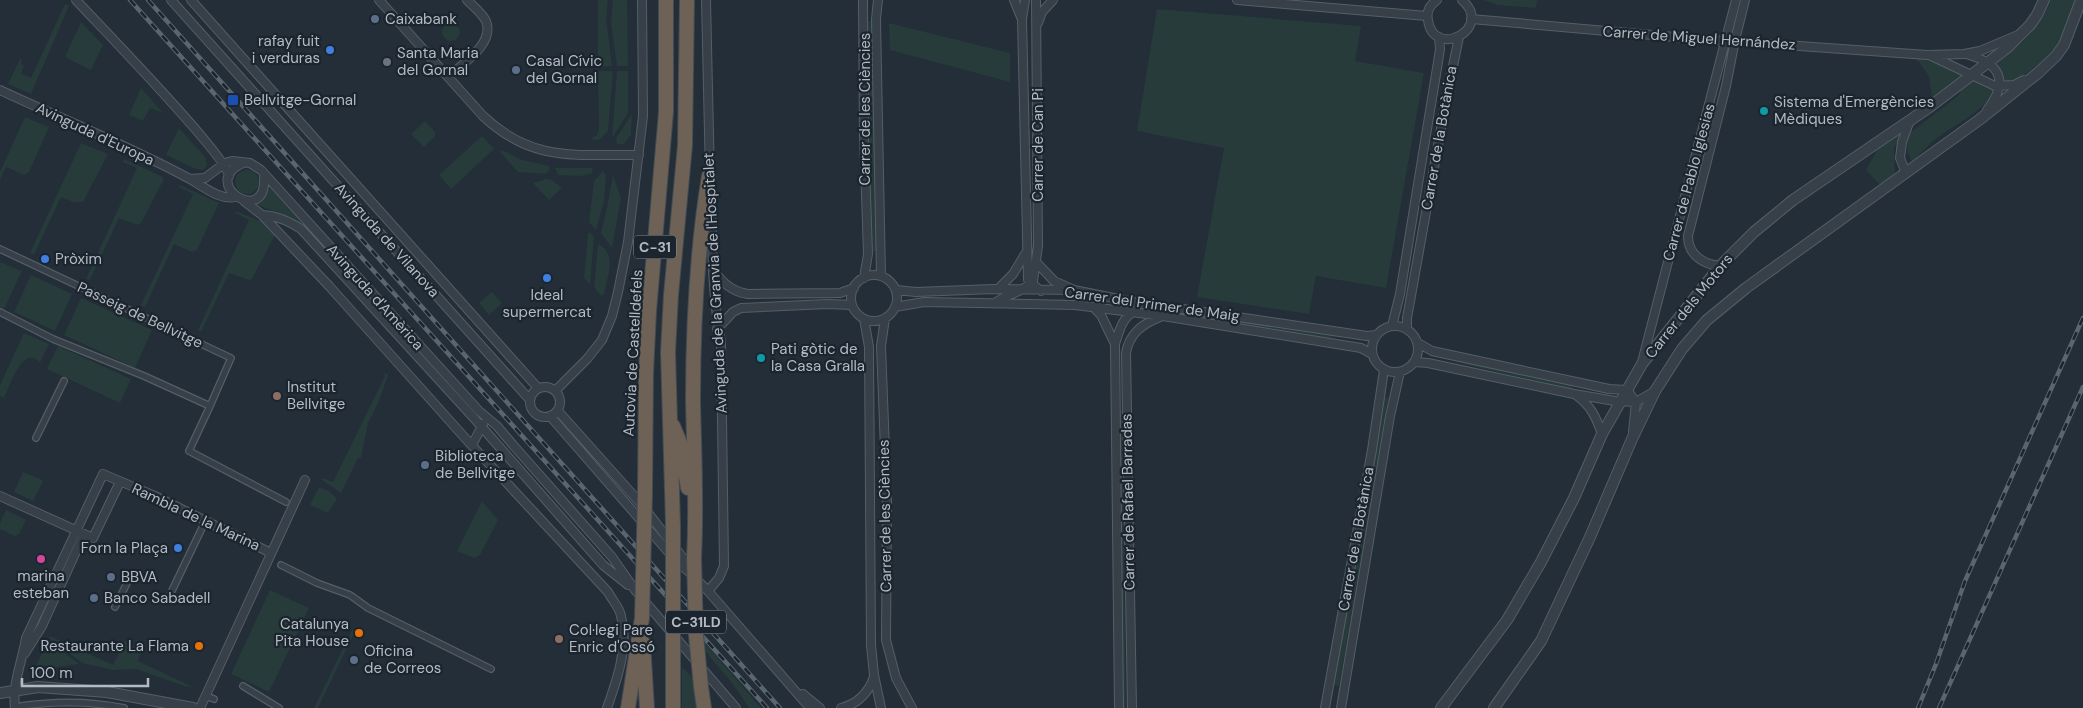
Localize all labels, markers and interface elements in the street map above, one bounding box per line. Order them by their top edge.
place label: Caixabank [385,9,457,29]
marker: Caixabank [369,13,381,25]
street label: Carrer de Miguel Hernández [1602,21,1796,55]
place label: rafay fuit i verduras [252,31,320,68]
street label: Carrer de les Ciències [855,33,875,185]
place label: Santa Maria del Gornal [397,43,479,80]
marker: rafay fuit i verduras [324,44,336,56]
place label: Casal Cívic del Gornal [526,51,602,88]
marker: Santa Maria del Gornal [381,56,393,68]
marker: Casal Cívic del Gornal [510,64,522,76]
street label: Carrer de la Botànica [1416,64,1462,212]
street label: Carrer de Can Pi [1028,88,1048,202]
place label: Bellvitge-Gornal [244,90,356,110]
place label: Sistema d'Emergències Mèdiques [1774,92,1934,129]
marker: Bellvitge-Gornal [226,93,240,107]
street label: Avinguda d'Europa [33,98,157,170]
street label: Carrer de Pablo Iglesias [1658,101,1720,263]
marker: Sistema d'Emergències Mèdiques [1758,105,1770,117]
street label: Avinguda de la Granvia de l'Hospitalet [698,152,732,414]
street label: Avinguda de Vilanova [330,178,444,302]
road number: C-31 [634,236,676,258]
street label: Avinguda d'Amèrica [322,240,428,354]
place label: Pròxim [55,249,102,269]
street label: Carrer dels Motors [1640,249,1738,363]
marker: Pròxim [39,253,51,265]
street label: Autovia de Castelldefels [619,269,647,437]
marker: Ideal supermercat [541,272,553,284]
street label: Passeig de Bellvitge [74,277,206,353]
street label: Carrer del Primer de Maig [1063,282,1241,326]
place label: Ideal supermercat [502,285,592,322]
place label: Pati gòtic de la Casa Gralla [771,339,865,376]
marker: Pati gòtic de la Casa Gralla [755,352,767,364]
place label: Institut Bellvitge [287,377,345,414]
marker: Institut Bellvitge [271,390,283,402]
street label: Carrer de Rafael Barradas [1116,413,1140,591]
street label: Carrer de les Ciències [874,439,896,593]
place label: Biblioteca de Bellvitge [435,446,515,483]
marker: Biblioteca de Bellvitge [419,459,431,471]
street label: Carrer de la Botànica [1333,465,1379,613]
street label: Rambla de la Marina [129,479,263,555]
place label: Forn la Plaça [81,538,168,558]
marker: Forn la Plaça [172,542,184,554]
marker: marina esteban [35,553,47,565]
place label: marina esteban [13,566,69,603]
place label: BBVA [121,567,157,587]
marker: BBVA [105,571,117,583]
place label: Banco Sabadell [104,588,210,608]
marker: Banco Sabadell [88,592,100,604]
road number: C-31LD [666,610,726,634]
place label: Catalunya Pita House [275,614,349,651]
place label: Col·legi Pare Enric d'Ossó [569,620,655,657]
marker: Catalunya Pita House [353,627,365,639]
marker: Col·legi Pare Enric d'Ossó [553,633,565,645]
place label: Restaurante La Flama [41,636,189,656]
marker: Restaurante La Flama [193,640,205,652]
place label: Oficina de Correos [364,641,441,678]
marker: Oficina de Correos [348,654,360,666]
scale bar [22,656,149,688]
text: 100 m [30,663,73,683]

